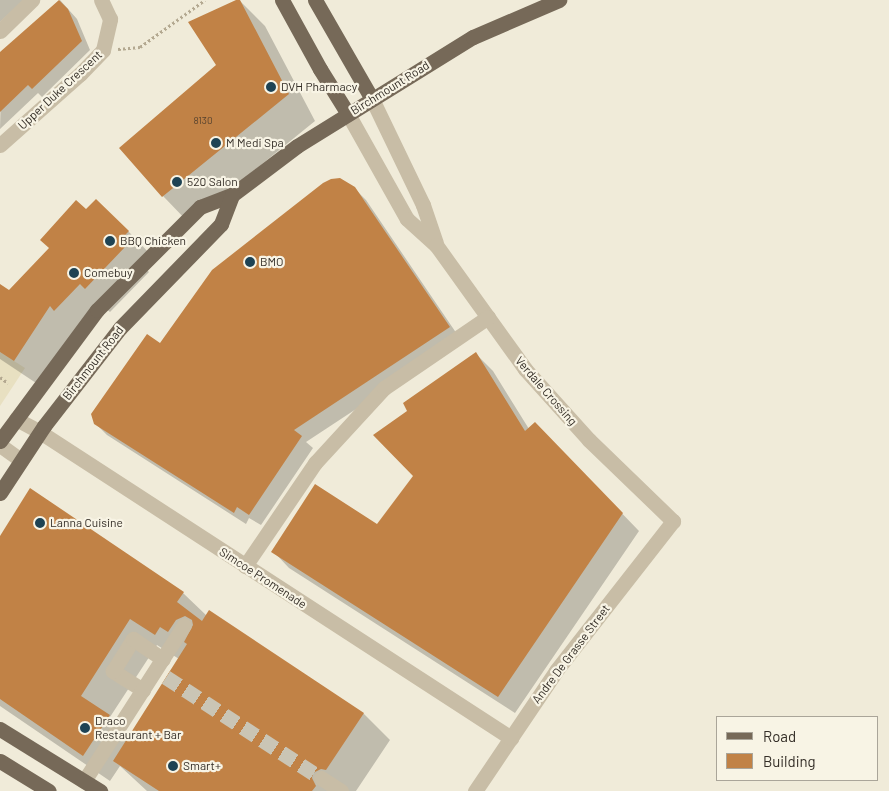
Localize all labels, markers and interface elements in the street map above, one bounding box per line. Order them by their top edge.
street label: Upper Duke Crescent [15,47,105,133]
street label: Birchmount Road [348,58,432,118]
place label: DVH Pharmacy [281,80,357,94]
marker: DVH Pharmacy [265,81,277,93]
house number: 8130 [193,115,213,127]
place label: M Medi Spa [226,136,284,150]
marker: M Medi Spa [210,137,222,149]
place label: 520 Salon [187,175,238,189]
marker: 520 Salon [171,176,183,188]
place label: BBQ Chicken [120,234,186,248]
marker: BBQ Chicken [104,235,116,247]
place label: BMO [260,255,284,269]
marker: BMO [244,256,256,268]
place label: Comebuy [84,266,133,280]
marker: Comebuy [68,267,80,279]
street label: Birchmount Road [60,323,126,403]
street label: Verdale Crossing [512,353,580,429]
place label: Lanna Cuisine [50,516,123,530]
marker: Lanna Cuisine [34,517,46,529]
street label: Simcoe Promenade [217,544,309,612]
street label: Andre De Grasse Street [529,602,613,706]
place label: Draco Restaurant + Bar [95,714,181,742]
legend [716,716,879,781]
marker: Draco Restaurant + Bar [79,722,91,734]
text: Road [763,727,796,745]
text: Building [763,752,816,770]
place label: Smart+ [183,759,221,773]
marker: Smart+ [167,760,179,772]

